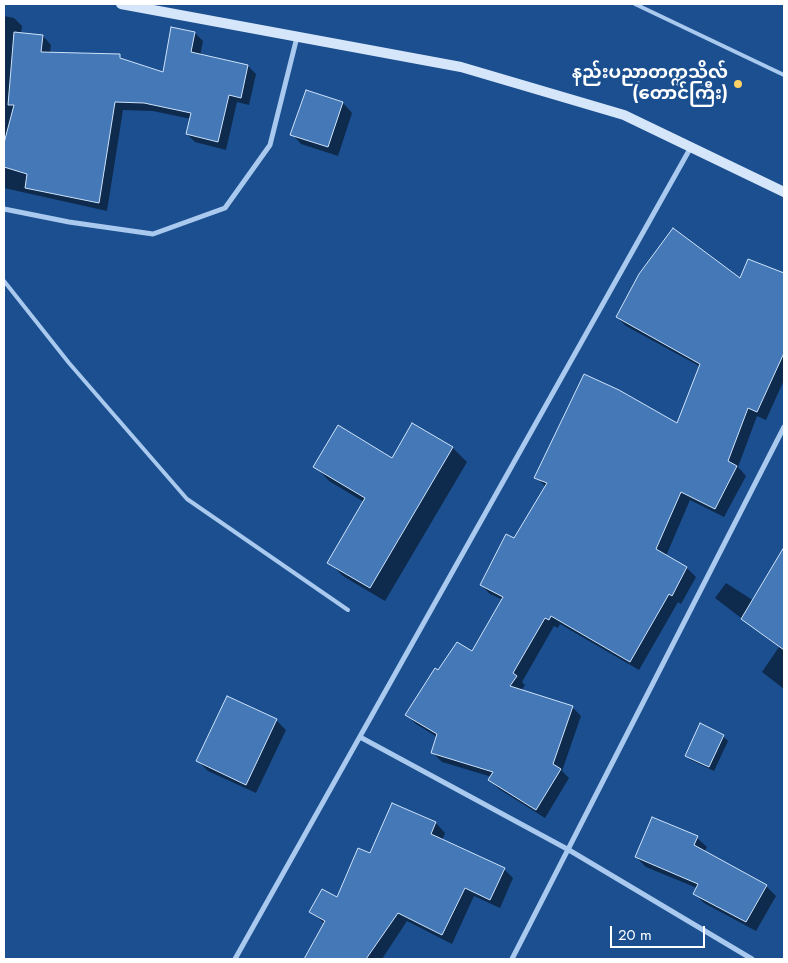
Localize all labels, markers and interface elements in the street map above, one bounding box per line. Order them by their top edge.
place label: နည်းပညာတက္ကသိုလ် (တောင်ကြီး) [572,63,728,106]
marker: နည်းပညာတက္ကသိုလ် (တောင်ကြီး) [732,78,744,90]
scale bar [613,916,708,948]
text: 20 m [618,924,652,946]

